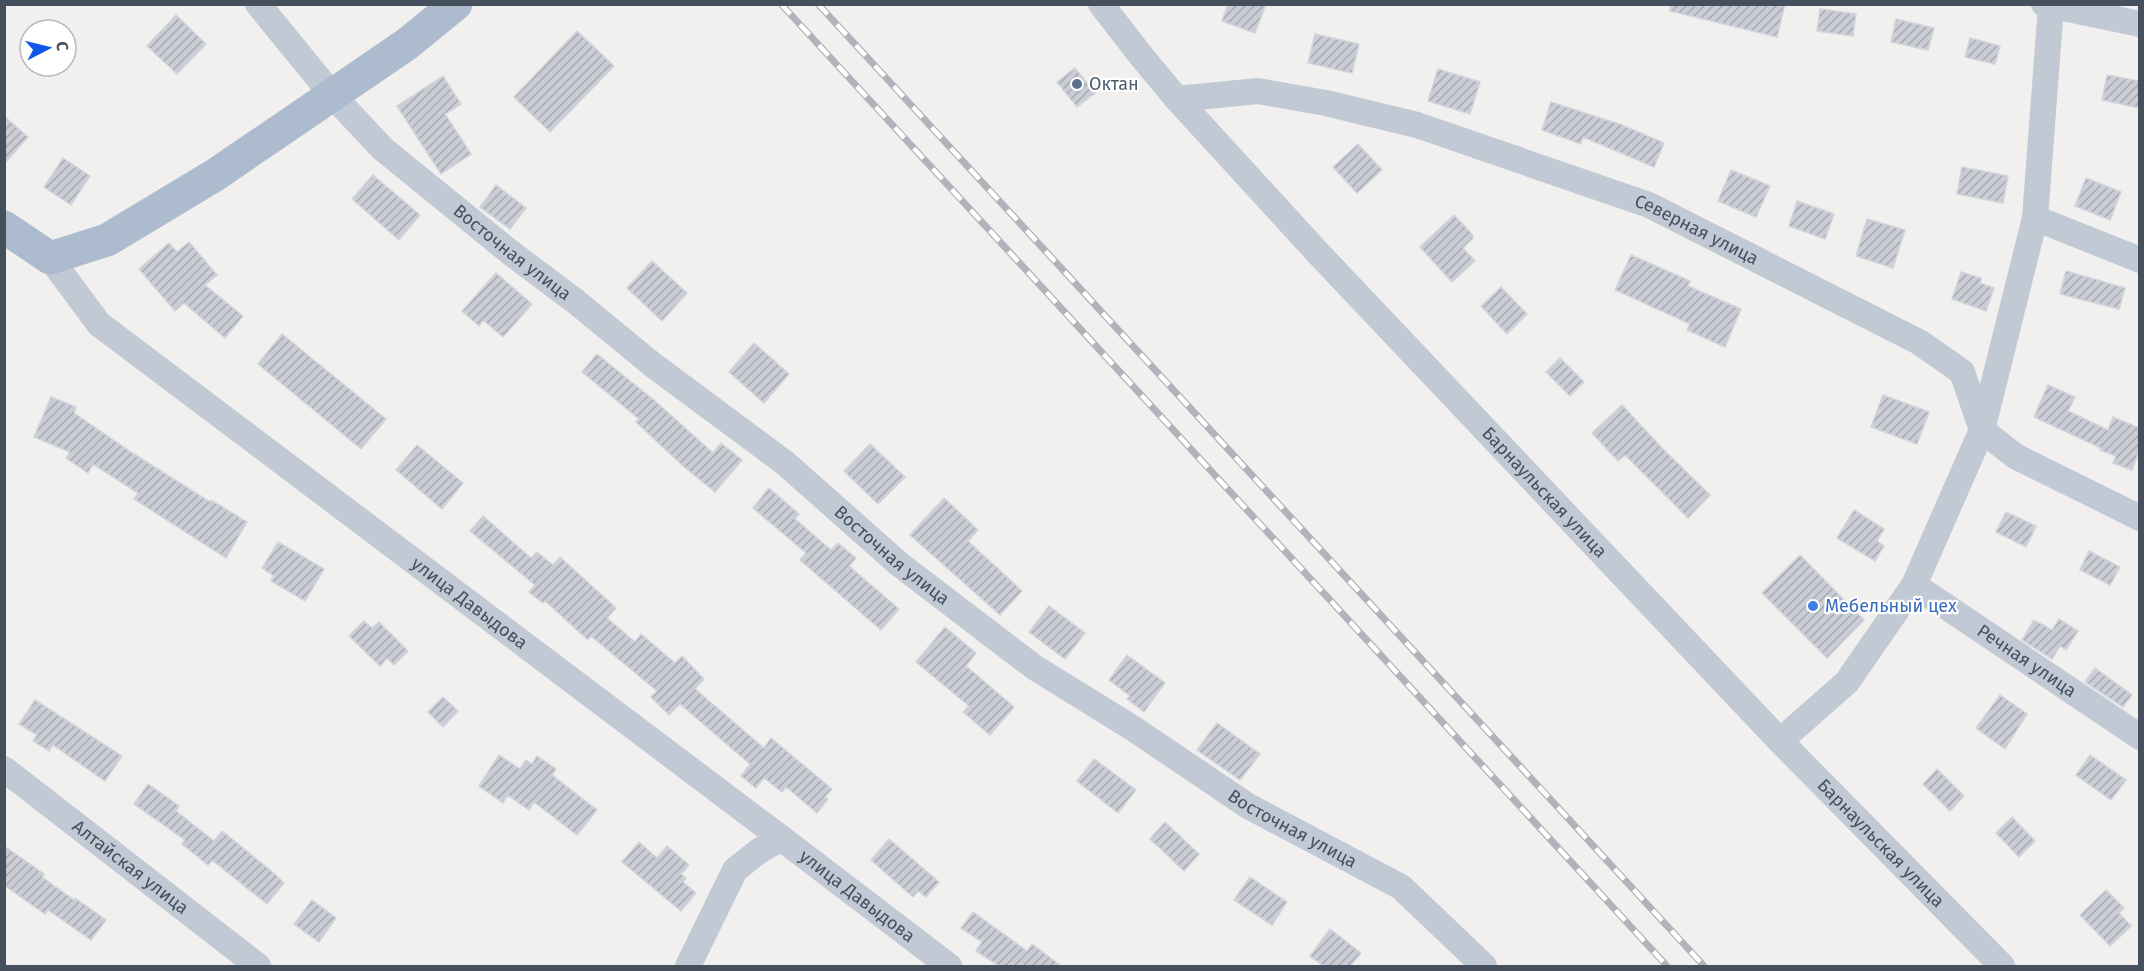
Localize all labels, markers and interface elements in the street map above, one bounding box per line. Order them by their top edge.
north arrow [18,18,78,78]
text: С [52,41,72,53]
place label: Октан [1089,73,1139,95]
marker: Октан [1070,77,1084,91]
street label: Северная улица [1632,190,1762,270]
street label: Восточная улица [449,200,575,305]
street label: Барнаульская улица [1477,422,1612,562]
street label: Восточная улица [830,501,954,610]
street label: улица Давыдова [407,552,532,654]
place label: Мебельный цех [1825,595,1957,617]
marker: Мебельный цех [1806,599,1820,613]
street label: Речная улица [1973,620,2081,702]
street label: Барнаульская улица [1813,774,1949,912]
street label: Восточная улица [1224,785,1361,873]
street label: Алтайская улица [68,815,193,919]
street label: улица Давыдова [795,845,919,947]

